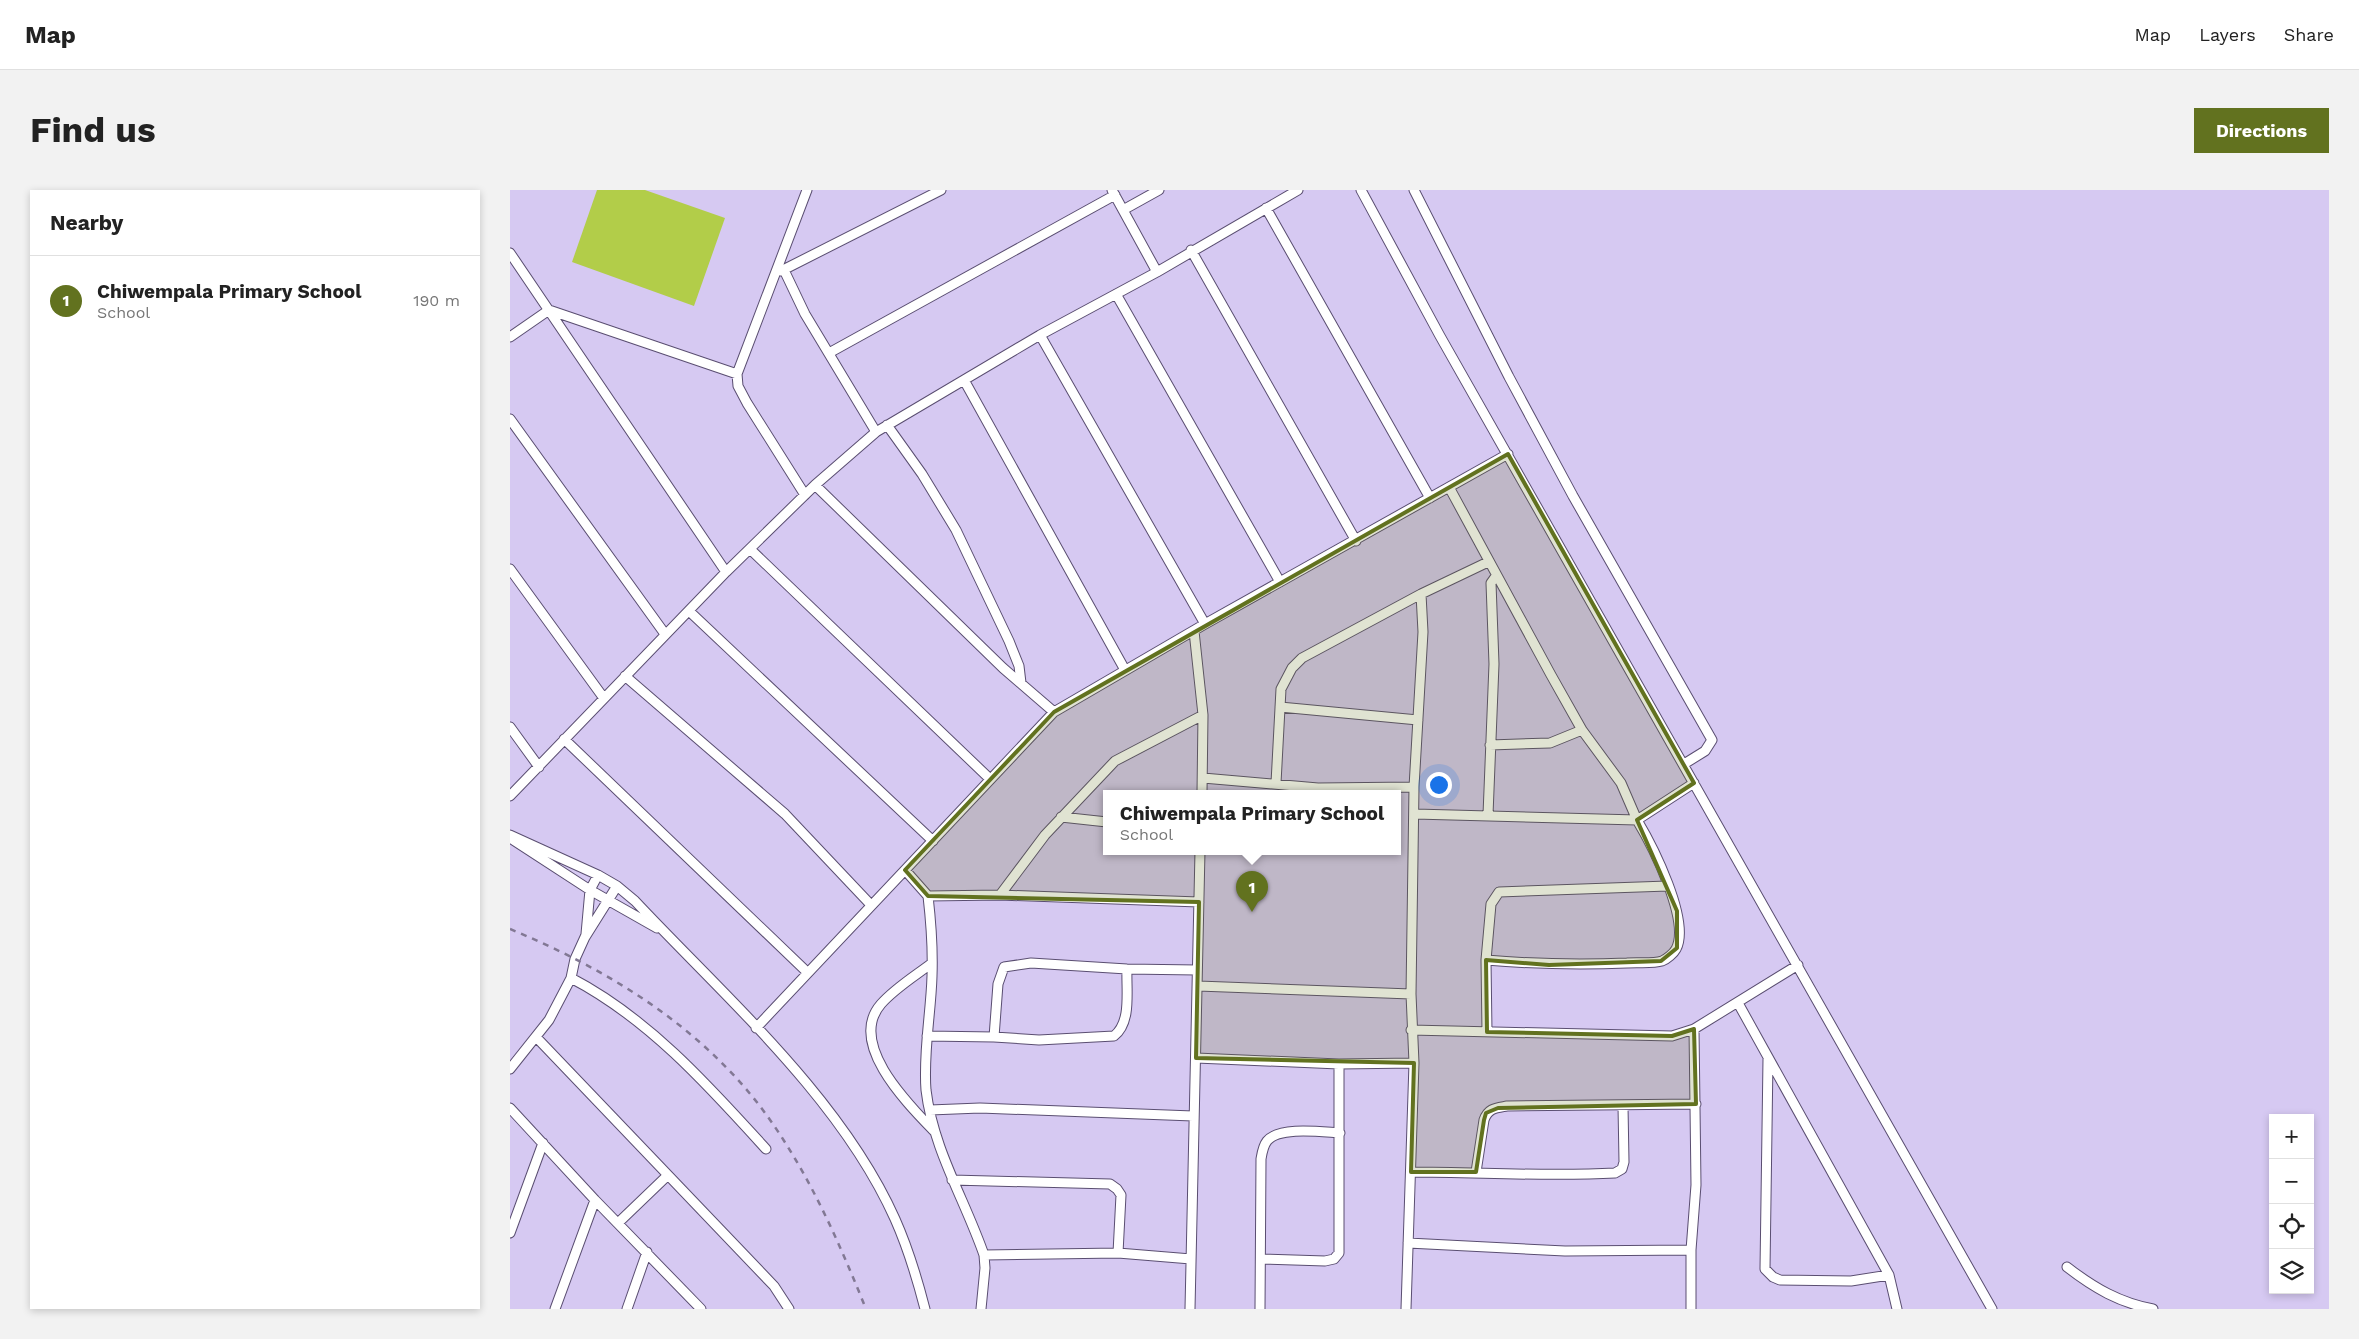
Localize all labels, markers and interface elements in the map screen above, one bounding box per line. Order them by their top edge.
text: Map [25,21,76,49]
text: Map [2134,24,2171,45]
text: Layers [2199,24,2256,45]
text: Share [2284,24,2334,45]
button: Directions [2194,108,2329,153]
text: Find us [30,109,156,151]
text: Nearby [50,210,123,235]
text: Chiwempala Primary School [97,280,361,303]
text: 1 [63,291,69,310]
text: 190 m [413,291,460,310]
text: School [97,303,150,322]
your location [1426,772,1452,798]
popup [1103,790,1401,855]
text: Chiwempala Primary School [1120,802,1384,825]
text: School [1120,825,1173,844]
pin: 1 [1236,871,1268,912]
map controls [2269,1114,2314,1294]
button: + [2269,1114,2314,1159]
button: − [2269,1159,2314,1204]
button: locate [2269,1204,2314,1249]
button: layers [2269,1249,2314,1294]

